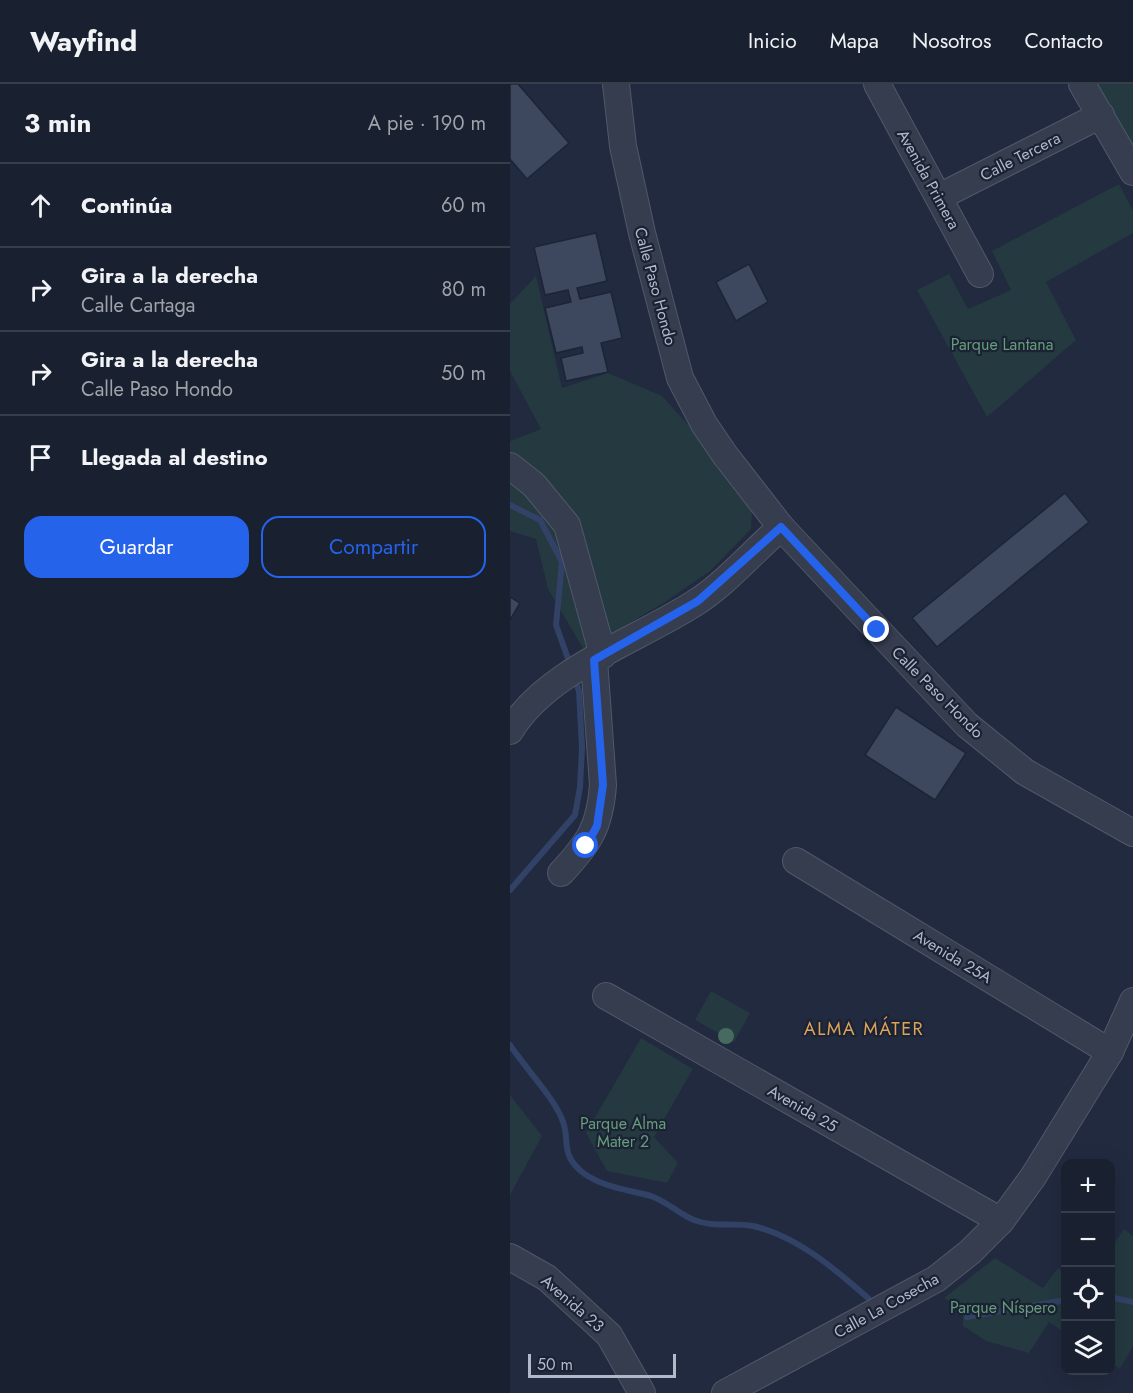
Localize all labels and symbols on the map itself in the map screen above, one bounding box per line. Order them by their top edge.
street label: Avenida Primera [892,125,966,233]
street label: Calle Tercera [976,126,1064,187]
street label: Calle Paso Hondo [629,224,682,348]
park label: Parque Lantana [951,333,1053,356]
route end [863,616,889,642]
street label: Calle Paso Hondo [887,641,989,744]
route start [572,832,598,858]
street label: Avenida 25A [909,924,997,989]
district label: ALMA MÁTER [804,1016,924,1042]
street label: Avenida 25 [764,1079,842,1138]
park label: Parque Alma Mater 2 [580,1112,666,1153]
street label: Calle La Cosecha [830,1267,943,1344]
street label: Avenida 23 [536,1269,609,1337]
park label: Parque Níspero [950,1296,1056,1319]
scale bar [528,1351,676,1378]

